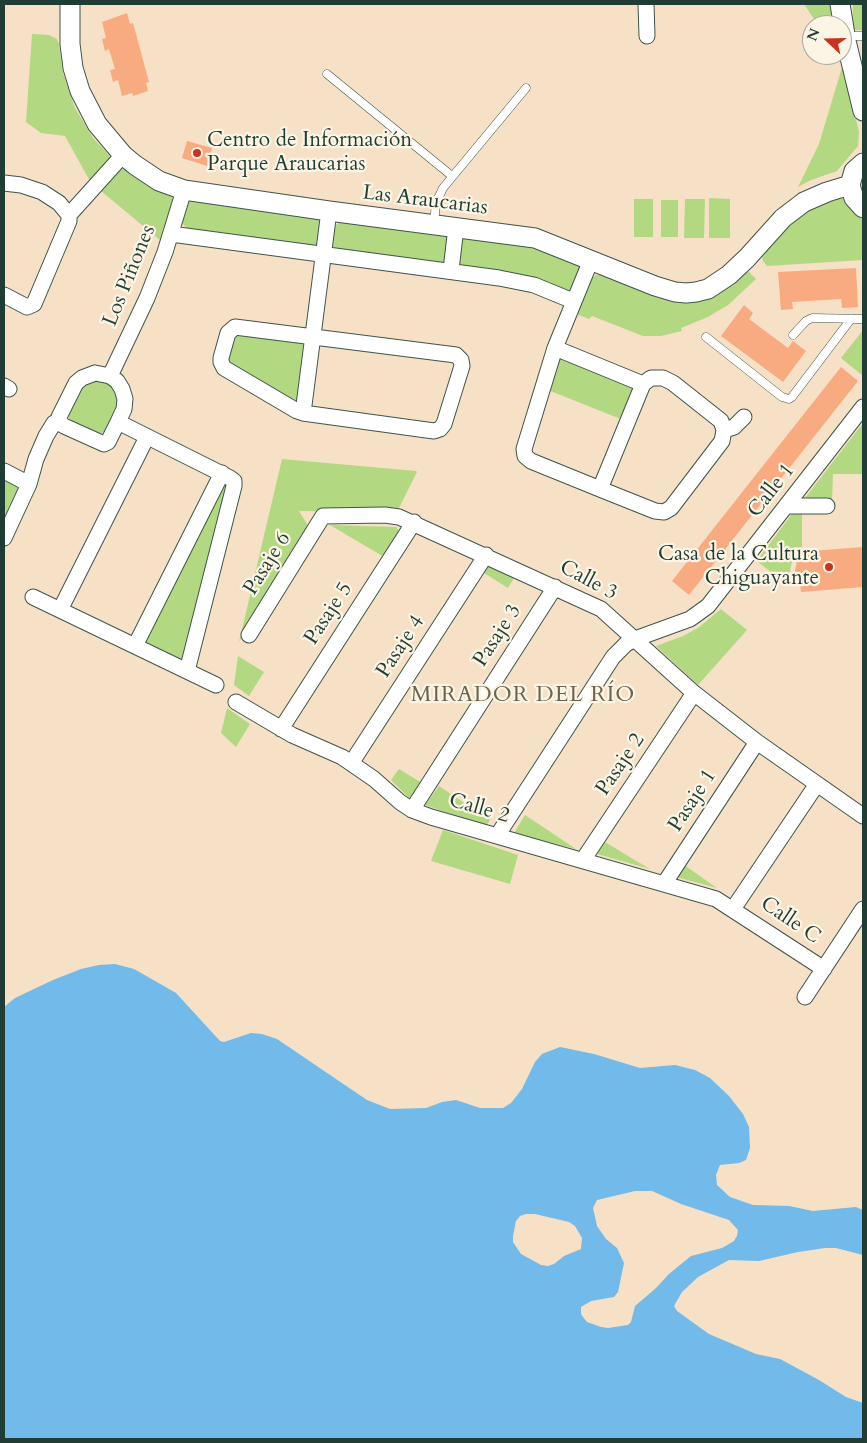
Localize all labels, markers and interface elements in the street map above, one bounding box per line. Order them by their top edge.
north arrow [802,15,852,65]
text: N [802,26,825,44]
place label: Centro de Información Parque Araucarias [207,128,412,178]
marker: Centro de Información Parque Araucarias [191,147,203,159]
street label: Las Araucarias [361,181,489,221]
street label: Los Piñones [98,222,162,330]
street label: Calle 1 [743,459,801,523]
street label: Pasaje 6 [239,528,297,600]
place label: Casa de la Cultura Chiguayante [658,542,819,592]
street label: Calle 3 [555,555,621,607]
marker: Casa de la Cultura Chiguayante [823,561,835,573]
street label: Pasaje 5 [300,578,358,650]
street label: Pasaje 3 [469,600,527,672]
street label: Pasaje 4 [372,611,430,683]
district label: MIRADOR DEL RÍO [409,683,637,709]
street label: Pasaje 2 [591,729,651,801]
street label: Pasaje 1 [664,765,722,837]
street label: Calle 2 [446,788,512,830]
street label: Calle C [755,892,825,950]

